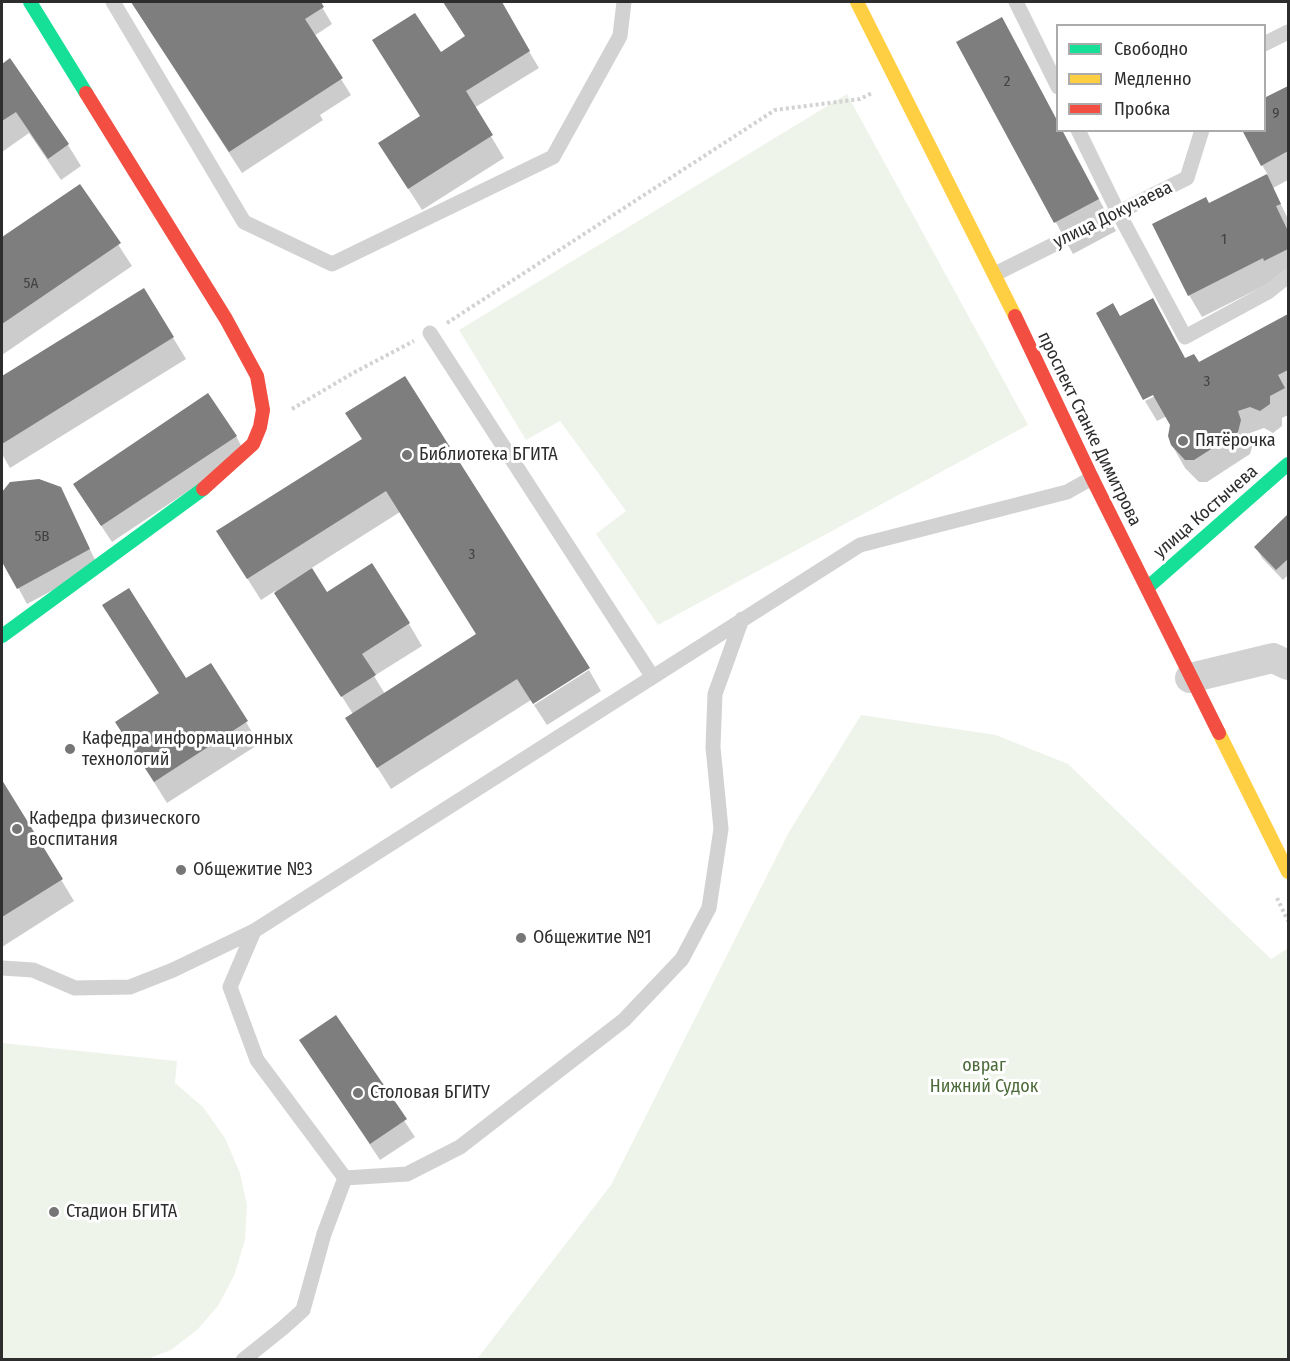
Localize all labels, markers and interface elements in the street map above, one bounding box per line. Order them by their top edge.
legend [1056,24,1266,132]
text: Свободно [1114,38,1188,60]
text: Медленно [1114,68,1192,90]
house number: 2 [1004,73,1010,91]
text: Пробка [1114,98,1170,120]
house number: 9 [1272,105,1280,123]
street label: улица Докучаева [1050,177,1176,253]
house number: 1 [1221,231,1227,249]
house number: 5А [24,275,38,293]
street label: проспект Станке Димитрова [1032,328,1146,530]
house number: 3 [1204,373,1210,391]
place label: Пятёрочка [1195,430,1275,452]
marker: Пятёрочка [1176,434,1190,448]
place label: Библиотека БГИТА [419,444,558,466]
marker: Библиотека БГИТА [400,448,414,462]
street label: улица Костычева [1150,461,1262,563]
house number: 5В [34,528,50,546]
house number: 3 [469,546,475,564]
place label: Кафедра информационных технологий [82,728,293,771]
marker: Кафедра информационных технологий [63,742,77,756]
place label: Кафедра физического воспитания [29,808,201,850]
marker: Кафедра физического воспитания [10,822,24,836]
place label: Общежитие №3 [193,859,313,881]
marker: Общежитие №3 [174,863,188,877]
place label: Общежитие №1 [533,927,652,949]
marker: Общежитие №1 [514,931,528,945]
park label: овраг Нижний Судок [930,1055,1038,1098]
place label: Столовая БГИТУ [370,1082,490,1104]
marker: Столовая БГИТУ [351,1086,365,1100]
place label: Стадион БГИТА [66,1201,177,1223]
marker: Стадион БГИТА [47,1205,61,1219]

